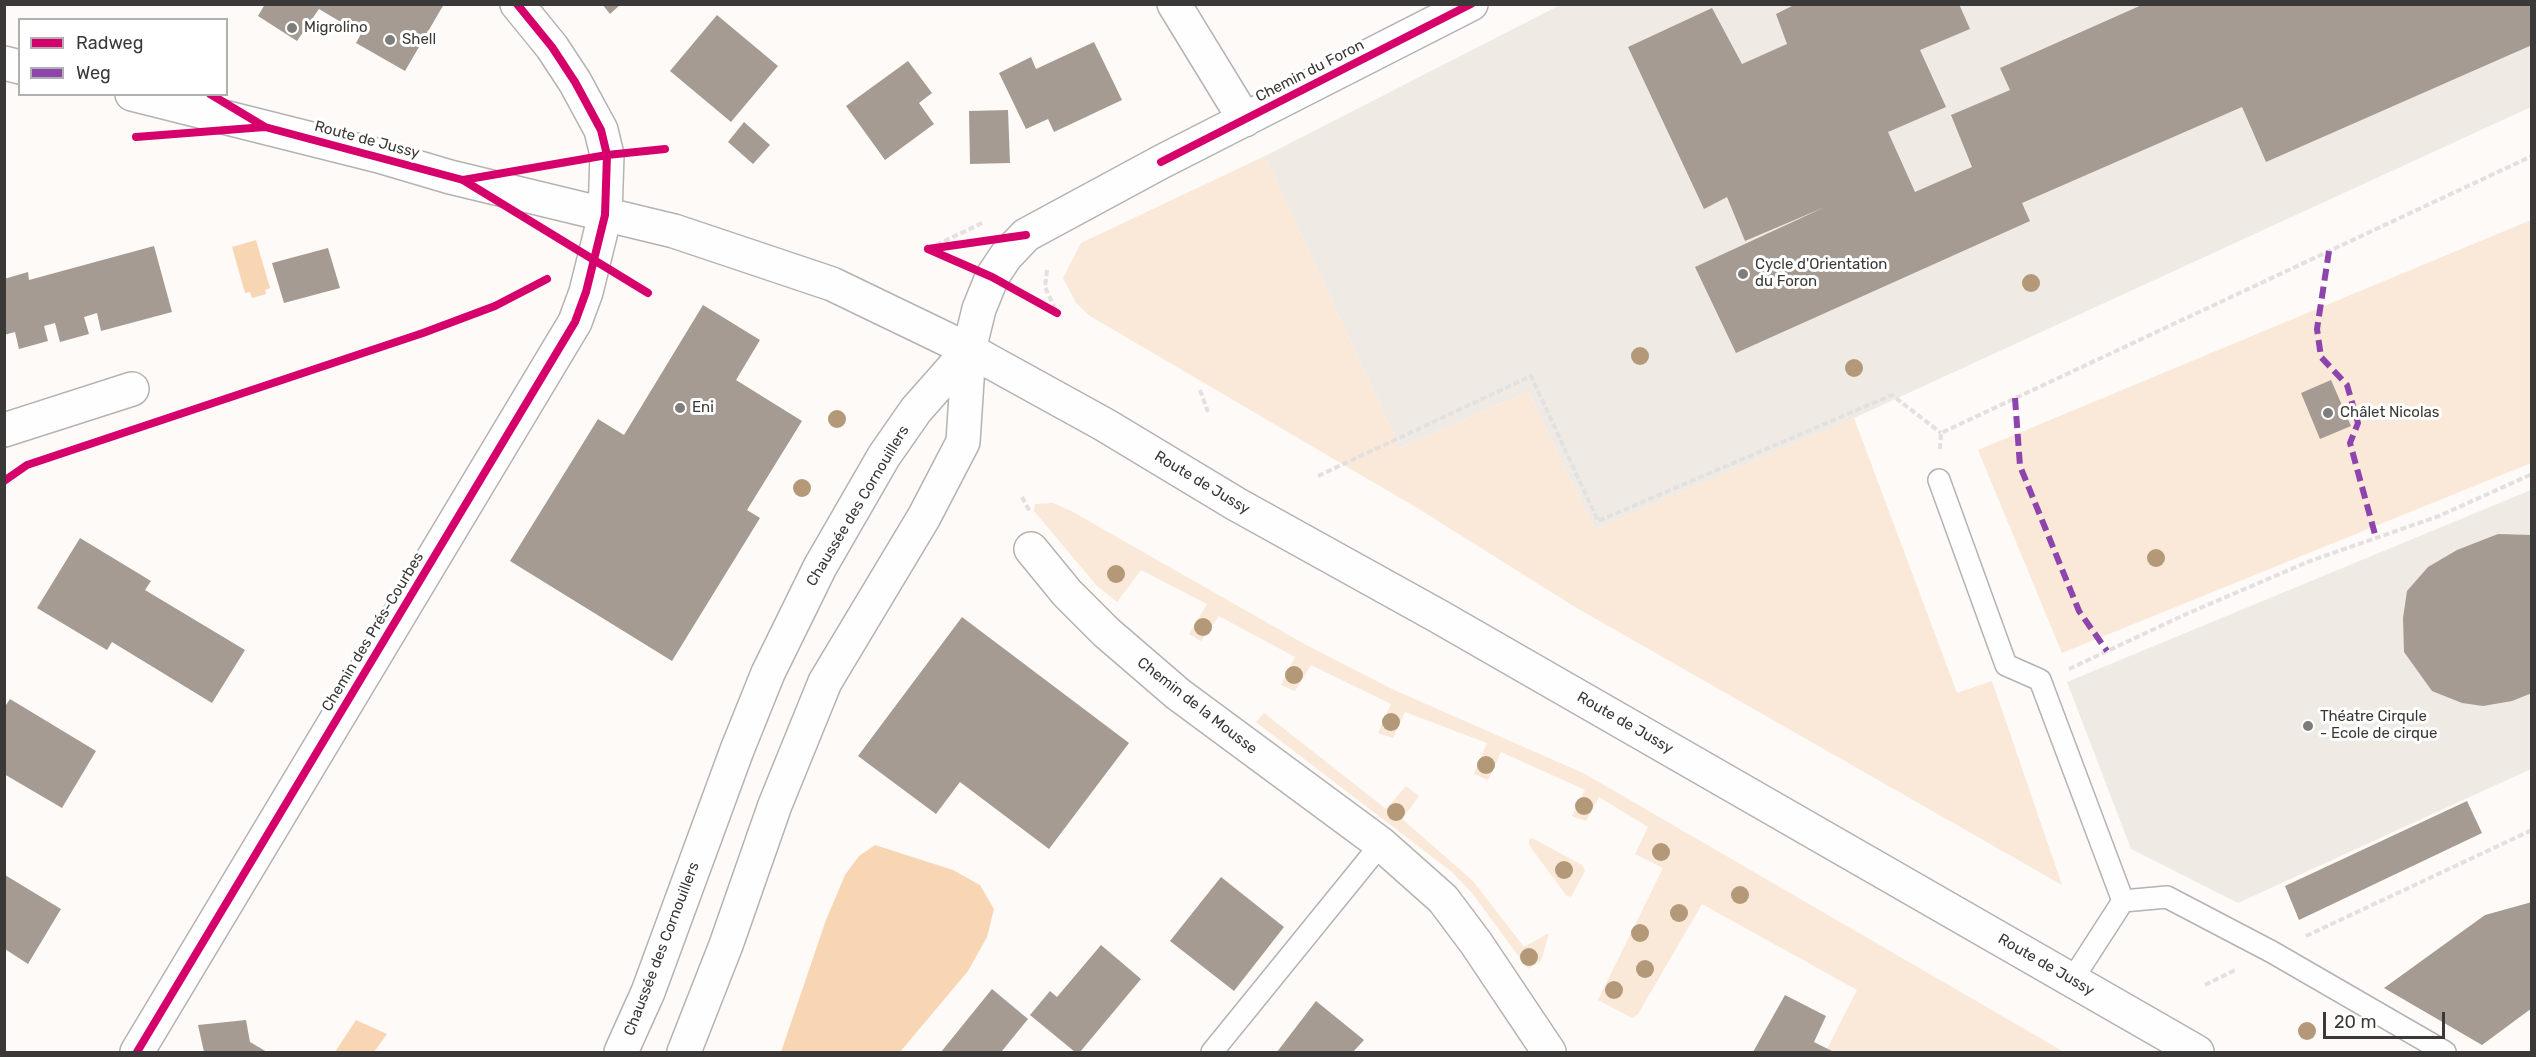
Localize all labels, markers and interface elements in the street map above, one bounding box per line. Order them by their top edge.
legend [18,18,228,96]
place label: Migrolino [304,19,368,37]
marker: Migrolino [285,21,299,35]
place label: Shell [402,31,436,49]
text: Radweg [76,32,143,54]
marker: Shell [383,33,397,47]
street label: Chemin du Foron [1253,36,1367,106]
text: Weg [76,62,111,84]
street label: Route de Jussy [312,117,422,163]
place label: Cycle d'Orientation du Foron [1755,256,1887,291]
marker: Cycle d'Orientation du Foron [1736,267,1750,281]
place label: Eni [692,399,714,417]
marker: Eni [673,401,687,415]
place label: Châlet Nicolas [2340,404,2439,422]
marker: Châlet Nicolas [2321,406,2335,420]
street label: Chaussée des Cornouillers [803,422,913,590]
street label: Route de Jussy [1151,447,1253,519]
street label: Chemin des Prés-Courbes [318,549,428,715]
street label: Chemin de la Mousse [1133,654,1261,758]
street label: Route de Jussy [1574,688,1676,758]
place label: Théatre Cirqule - Ecole de cirque [2320,708,2437,743]
marker: Théatre Cirqule - Ecole de cirque [2301,719,2315,733]
street label: Chaussée des Cornouillers [621,860,703,1038]
street label: Route de Jussy [1995,930,2097,1000]
scale bar [2326,1000,2448,1038]
text: 20 m [2334,1011,2376,1033]

